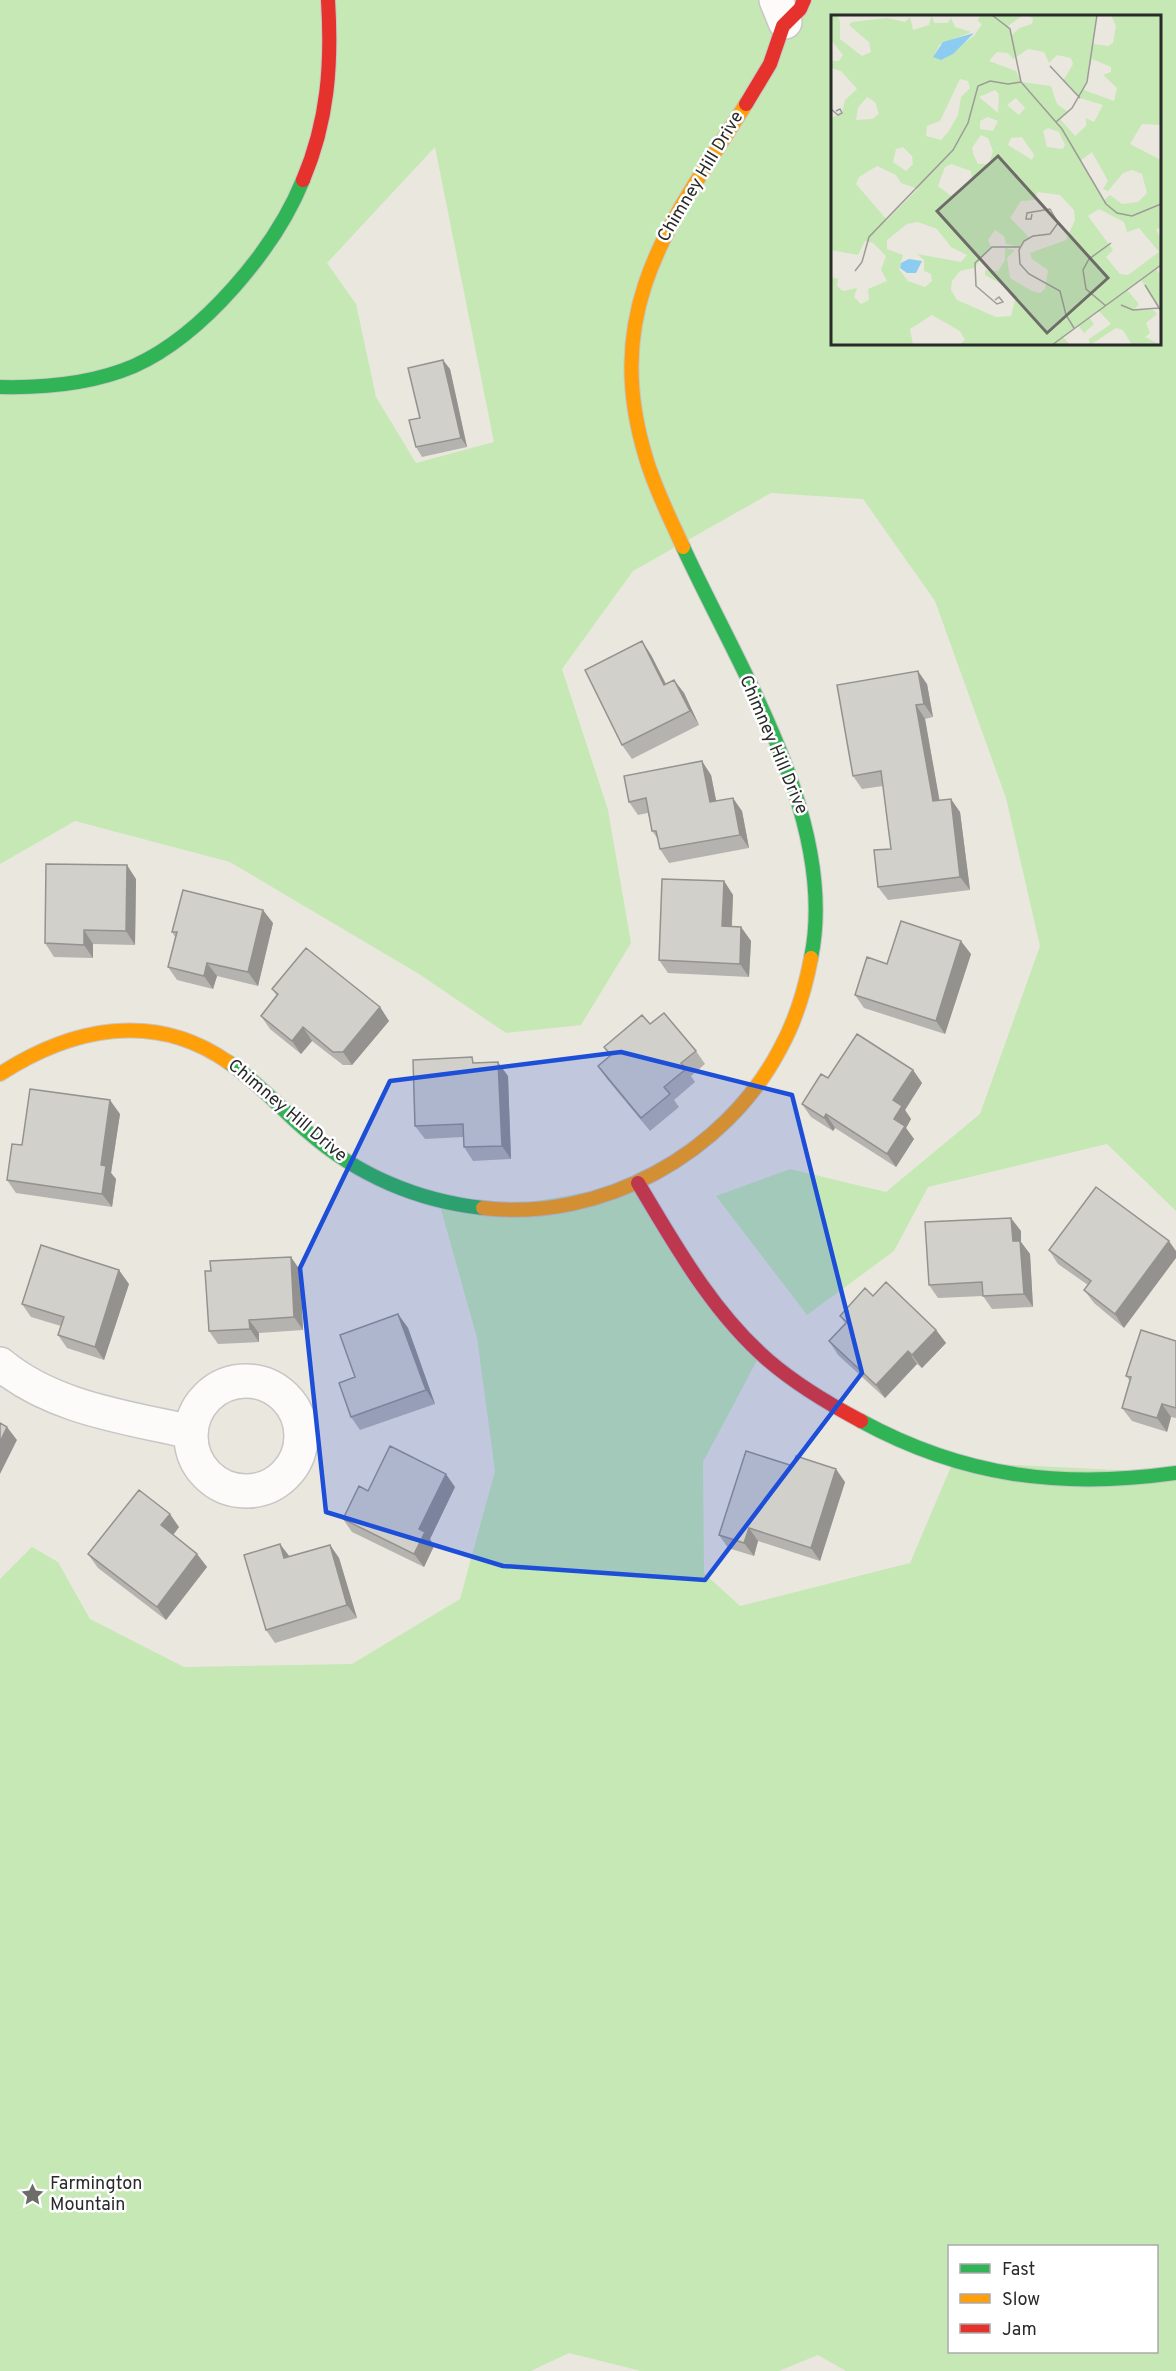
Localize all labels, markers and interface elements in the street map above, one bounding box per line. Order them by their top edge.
inset map [831,15,1161,345]
street label: Chimney Hill Drive [653,107,749,247]
street label: Chimney Hill Drive [733,672,813,818]
street label: Chimney Hill Drive [223,1054,351,1168]
place label: Farmington Mountain [50,2173,142,2217]
place icon: Farmington Mountain [19,2181,45,2207]
legend [948,2245,1158,2353]
text: Fast [1002,2259,1035,2282]
text: Slow [1002,2289,1040,2312]
text: Jam [1002,2319,1037,2342]

